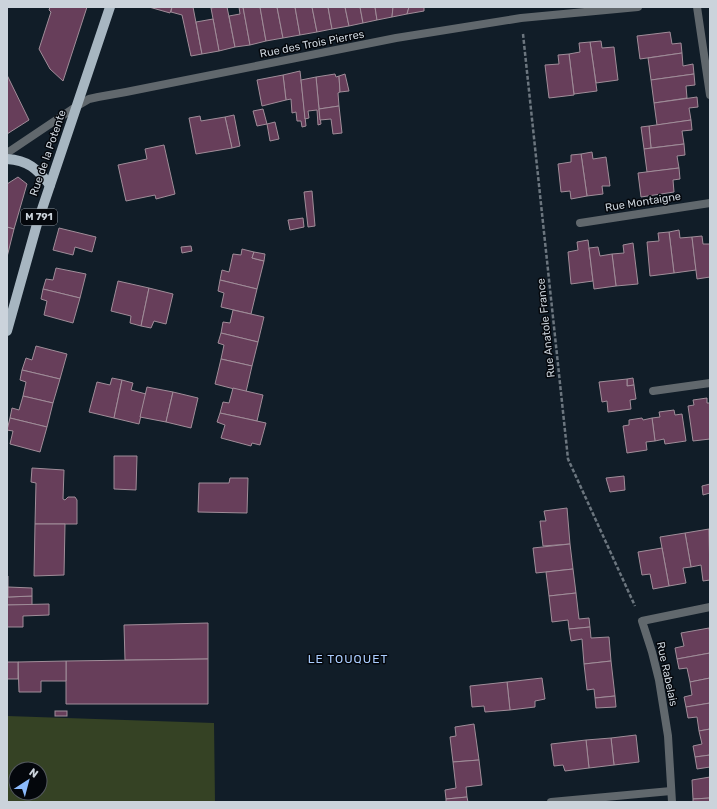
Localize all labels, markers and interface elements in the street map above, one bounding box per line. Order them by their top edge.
street label: Rue des Trois Pierres [259,27,366,61]
street label: Rue de la Potente [27,108,69,198]
street label: Rue Montaigne [604,190,682,214]
road number: M 791 [21,209,57,225]
street label: Rue Anatole France [534,278,558,378]
street label: Rue Rabelais [654,641,680,708]
district label: LE TOUQUET [308,652,388,666]
north arrow [8,761,48,801]
text: N [27,766,41,781]

